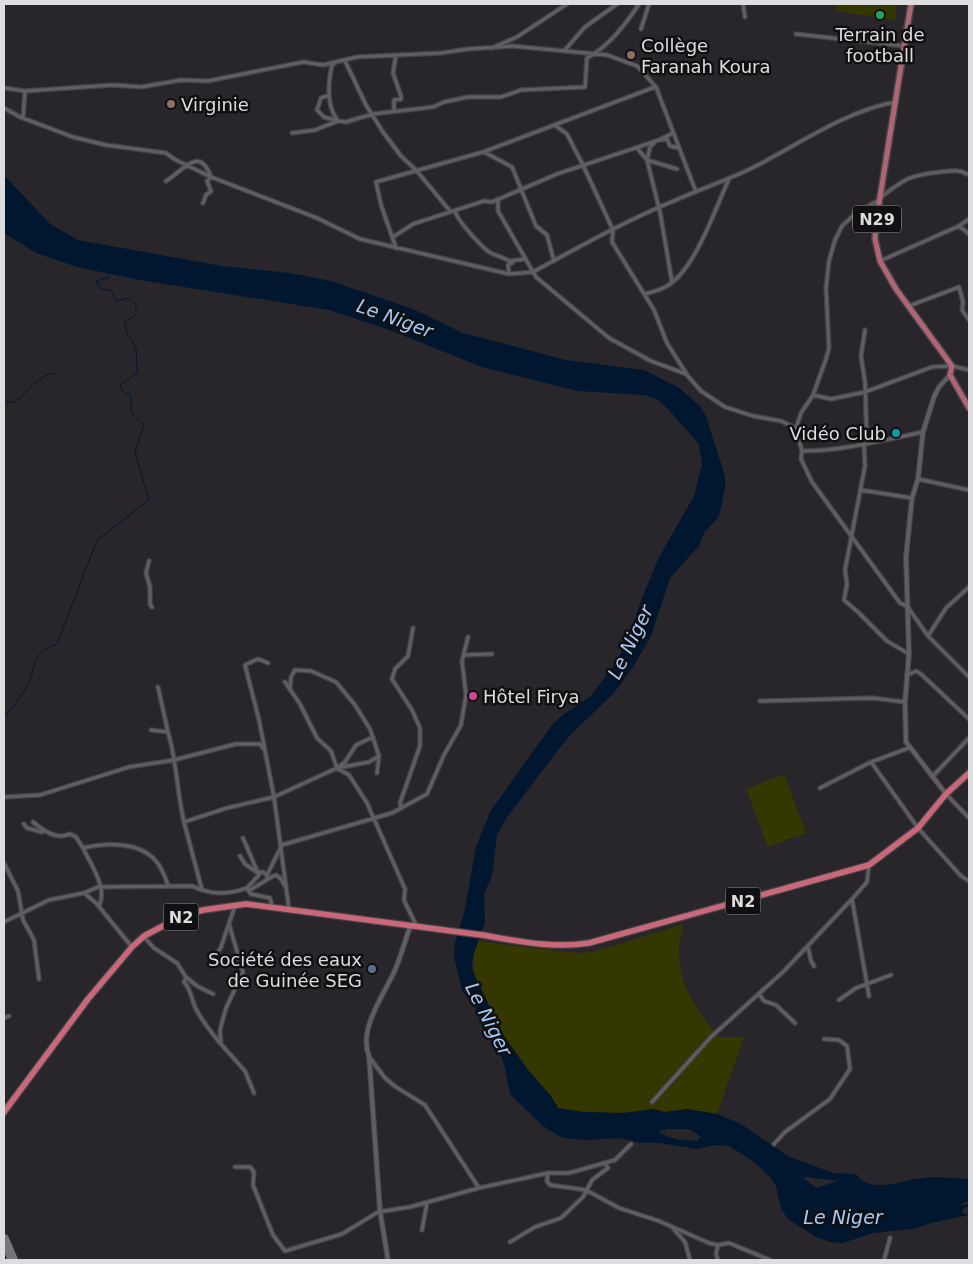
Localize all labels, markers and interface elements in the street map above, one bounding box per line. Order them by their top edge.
marker: Terrain de football [874,9,886,21]
place label: Terrain de football [834,24,925,66]
place label: Collège Faranah Koura [641,35,771,77]
marker: Collège Faranah Koura [625,49,637,61]
place label: Virginie [181,94,249,115]
marker: Virginie [165,98,177,110]
road number: N29 [853,205,901,232]
water label: Le Niger [354,294,437,342]
place label: Vidéo Club [789,423,886,444]
marker: Vidéo Club [890,427,902,439]
water label: Le Niger [603,600,658,682]
place label: Hôtel Firya [483,686,580,707]
marker: Hôtel Firya [467,690,479,702]
road number: N2 [726,888,760,914]
road number: N2 [164,904,198,930]
place label: Société des eaux de Guinée SEG [208,949,362,991]
marker: Société des eaux de Guinée SEG [366,963,378,975]
water label: Le Niger [461,979,517,1060]
water label: Le Niger [803,1206,884,1228]

